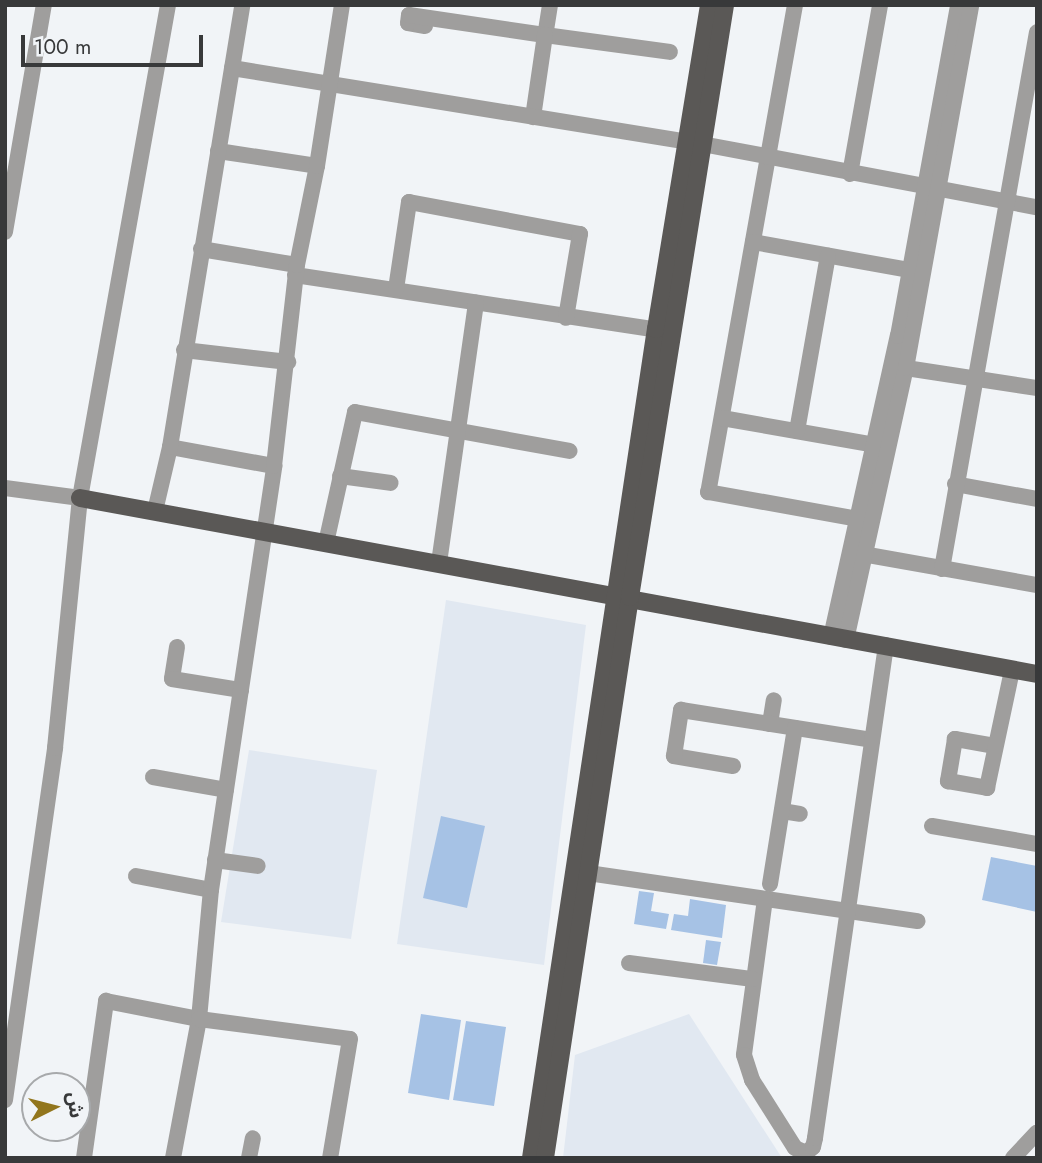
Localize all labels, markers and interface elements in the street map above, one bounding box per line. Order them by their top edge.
scale bar [24,21,206,65]
text: 100 m [34,32,91,62]
north arrow [21,1072,91,1142]
text: ش [61,1091,90,1119]

